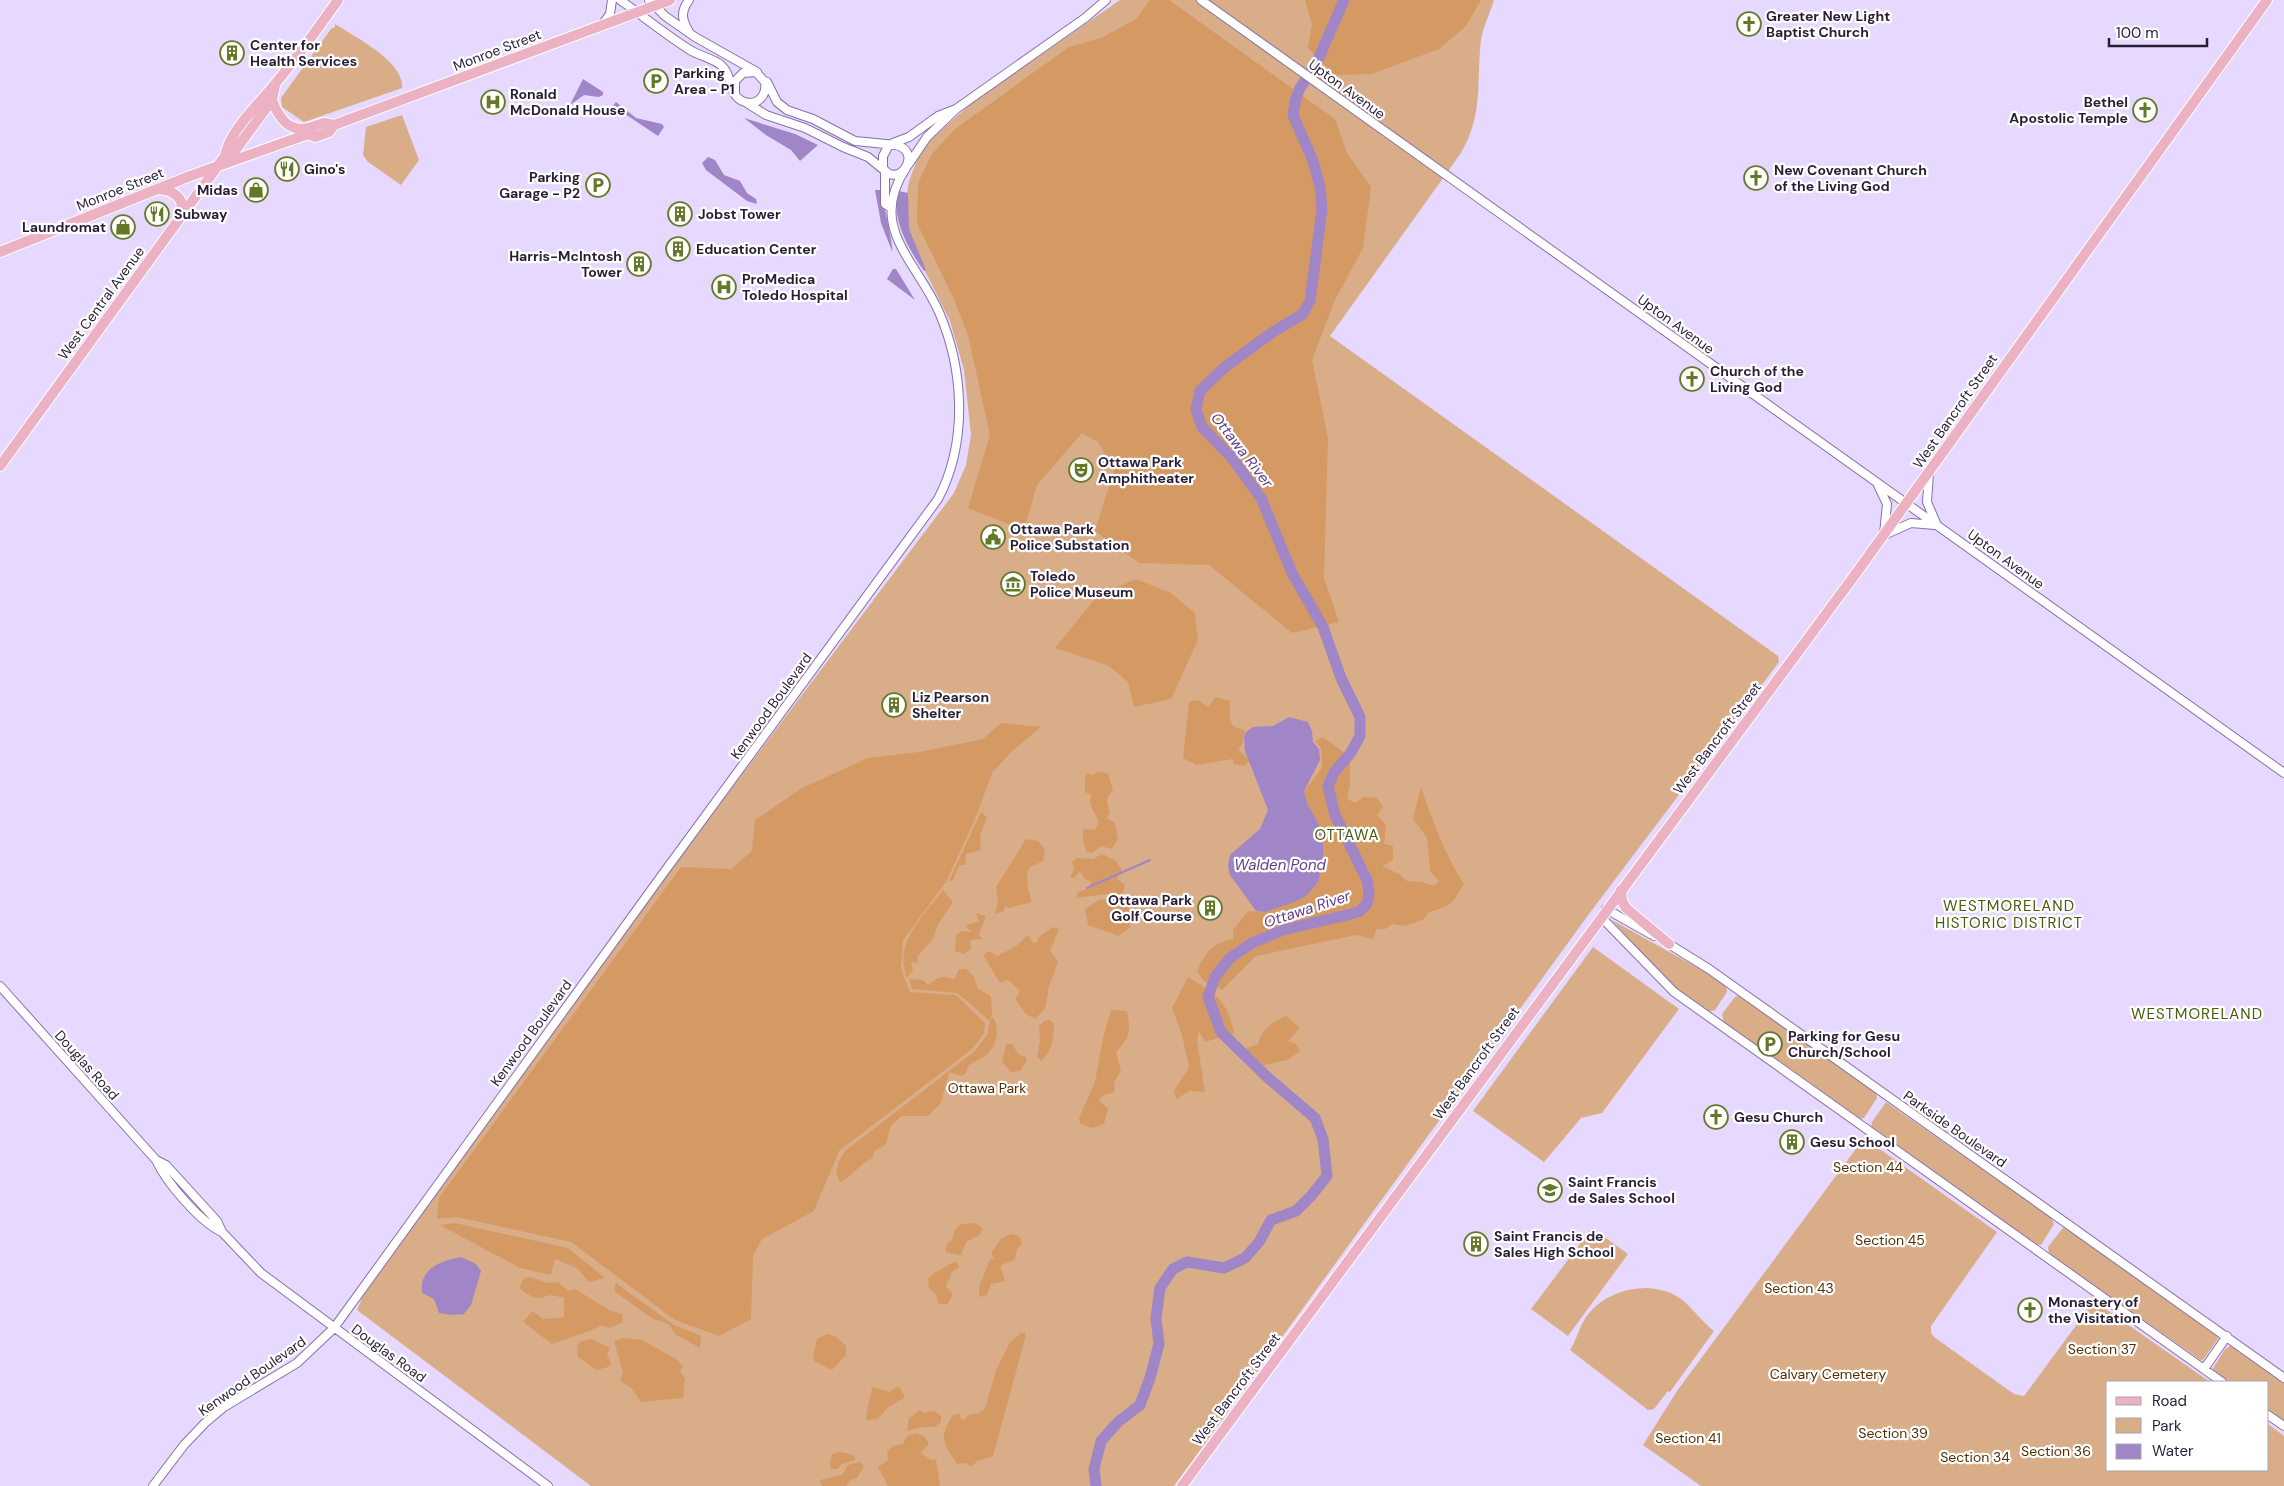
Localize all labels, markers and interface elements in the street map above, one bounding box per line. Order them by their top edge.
place label: Greater New Light Baptist Church [1766,7,1890,41]
church icon: Greater New Light Baptist Church [1736,11,1762,37]
scale bar [2109,15,2206,47]
text: 100 m [2116,23,2159,43]
street label: Monroe Street [451,25,543,75]
place label: Center for Health Services [250,36,357,70]
building icon: Center for Health Services [219,40,245,66]
street label: Upton Avenue [1305,55,1389,123]
place label: Parking Area - P1 [674,64,735,98]
parking icon: Parking Area - P1 [643,68,669,94]
place label: Ronald McDonald House [510,85,625,119]
hospital icon: Ronald McDonald House [480,89,506,115]
place label: Bethel Apostolic Temple [2009,93,2128,127]
church icon: Bethel Apostolic Temple [2132,97,2158,123]
restaurant icon: Gino's [274,156,300,182]
place label: Gino's [304,160,345,178]
place label: New Covenant Church of the Living God [1774,161,1927,195]
street label: Monroe Street [74,163,166,215]
church icon: New Covenant Church of the Living God [1743,165,1769,191]
place label: Parking Garage - P2 [499,168,580,202]
parking icon: Parking Garage - P2 [585,172,611,198]
shop icon: Midas [243,177,269,203]
place label: Midas [197,181,238,199]
restaurant icon: Subway [144,201,170,227]
building icon: Jobst Tower [667,201,693,227]
place label: Subway [174,205,228,223]
place label: Jobst Tower [698,205,781,223]
shop icon: Laundromat [110,214,136,240]
place label: Laundromat [22,218,106,236]
building icon: Education Center [665,236,691,262]
place label: Education Center [696,240,817,258]
street label: West Central Avenue [54,243,148,363]
place label: Harris-McIntosh Tower [509,247,622,281]
building icon: Harris-McIntosh Tower [626,251,652,277]
place label: ProMedica Toledo Hospital [742,270,848,304]
hospital icon: ProMedica Toledo Hospital [711,274,737,300]
street label: Upton Avenue [1634,290,1718,358]
street label: West Bancroft Street [1909,350,2001,472]
place label: Church of the Living God [1710,362,1804,396]
church icon: Church of the Living God [1679,366,1705,392]
water label: Ottawa River [1206,408,1278,492]
place label: Ottawa Park Amphitheater [1098,453,1194,487]
theatre icon: Ottawa Park Amphitheater [1068,457,1094,483]
place label: Ottawa Park Police Substation [1010,520,1129,554]
public building icon: Ottawa Park Police Substation [980,524,1006,550]
street label: Upton Avenue [1964,525,2048,593]
place label: Toledo Police Museum [1030,567,1133,601]
museum icon: Toledo Police Museum [1000,571,1026,597]
street label: Kenwood Boulevard [726,649,816,763]
street label: West Bancroft Street [1669,678,1765,798]
place label: Liz Pearson Shelter [912,688,989,722]
building icon: Liz Pearson Shelter [881,692,907,718]
district label: OTTAWA [1314,825,1380,845]
water label: Walden Pond [1234,855,1327,875]
water label: Ottawa River [1261,885,1353,932]
place label: Ottawa Park Golf Course [1108,891,1192,925]
building icon: Ottawa Park Golf Course [1197,895,1223,921]
district label: WESTMORELAND HISTORIC DISTRICT [1935,896,2083,933]
street label: Kenwood Boulevard [486,976,576,1090]
street label: West Bancroft Street [1429,1003,1523,1123]
district label: WESTMORELAND [2131,1004,2263,1024]
street label: Douglas Road [51,1026,123,1104]
place label: Parking for Gesu Church/School [1788,1027,1900,1061]
parking icon: Parking for Gesu Church/School [1757,1031,1783,1057]
park label: Ottawa Park [948,1079,1026,1097]
street label: Parkside Boulevard [1900,1087,2010,1171]
church icon: Gesu Church [1703,1104,1729,1130]
place label: Gesu Church [1734,1108,1823,1126]
building icon: Gesu School [1779,1129,1805,1155]
place label: Gesu School [1810,1133,1895,1151]
park label: Section 44 [1833,1158,1903,1176]
place label: Saint Francis de Sales School [1568,1173,1675,1207]
school or university icon: Saint Francis de Sales School [1537,1177,1563,1203]
place label: Saint Francis de Sales High School [1494,1227,1614,1261]
building icon: Saint Francis de Sales High School [1463,1231,1489,1257]
park label: Section 45 [1855,1231,1925,1249]
park label: Section 43 [1764,1279,1834,1297]
place label: Monastery of the Visitation [2048,1293,2141,1327]
church icon: Monastery of the Visitation [2017,1297,2043,1323]
street label: Douglas Road [348,1320,430,1386]
street label: West Bancroft Street [1188,1329,1284,1449]
street label: Kenwood Boulevard [195,1332,309,1420]
park label: Section 37 [2068,1340,2136,1358]
park label: Calvary Cemetery [1770,1365,1886,1383]
legend [2106,1381,2269,1471]
text: Road [2152,1391,2187,1411]
text: Park [2152,1416,2182,1436]
park label: Section 39 [1858,1424,1928,1442]
park label: Section 41 [1655,1429,1721,1447]
text: Water [2152,1441,2194,1461]
park label: Section 36 [2021,1442,2091,1460]
park label: Section 34 [1940,1448,2010,1466]

